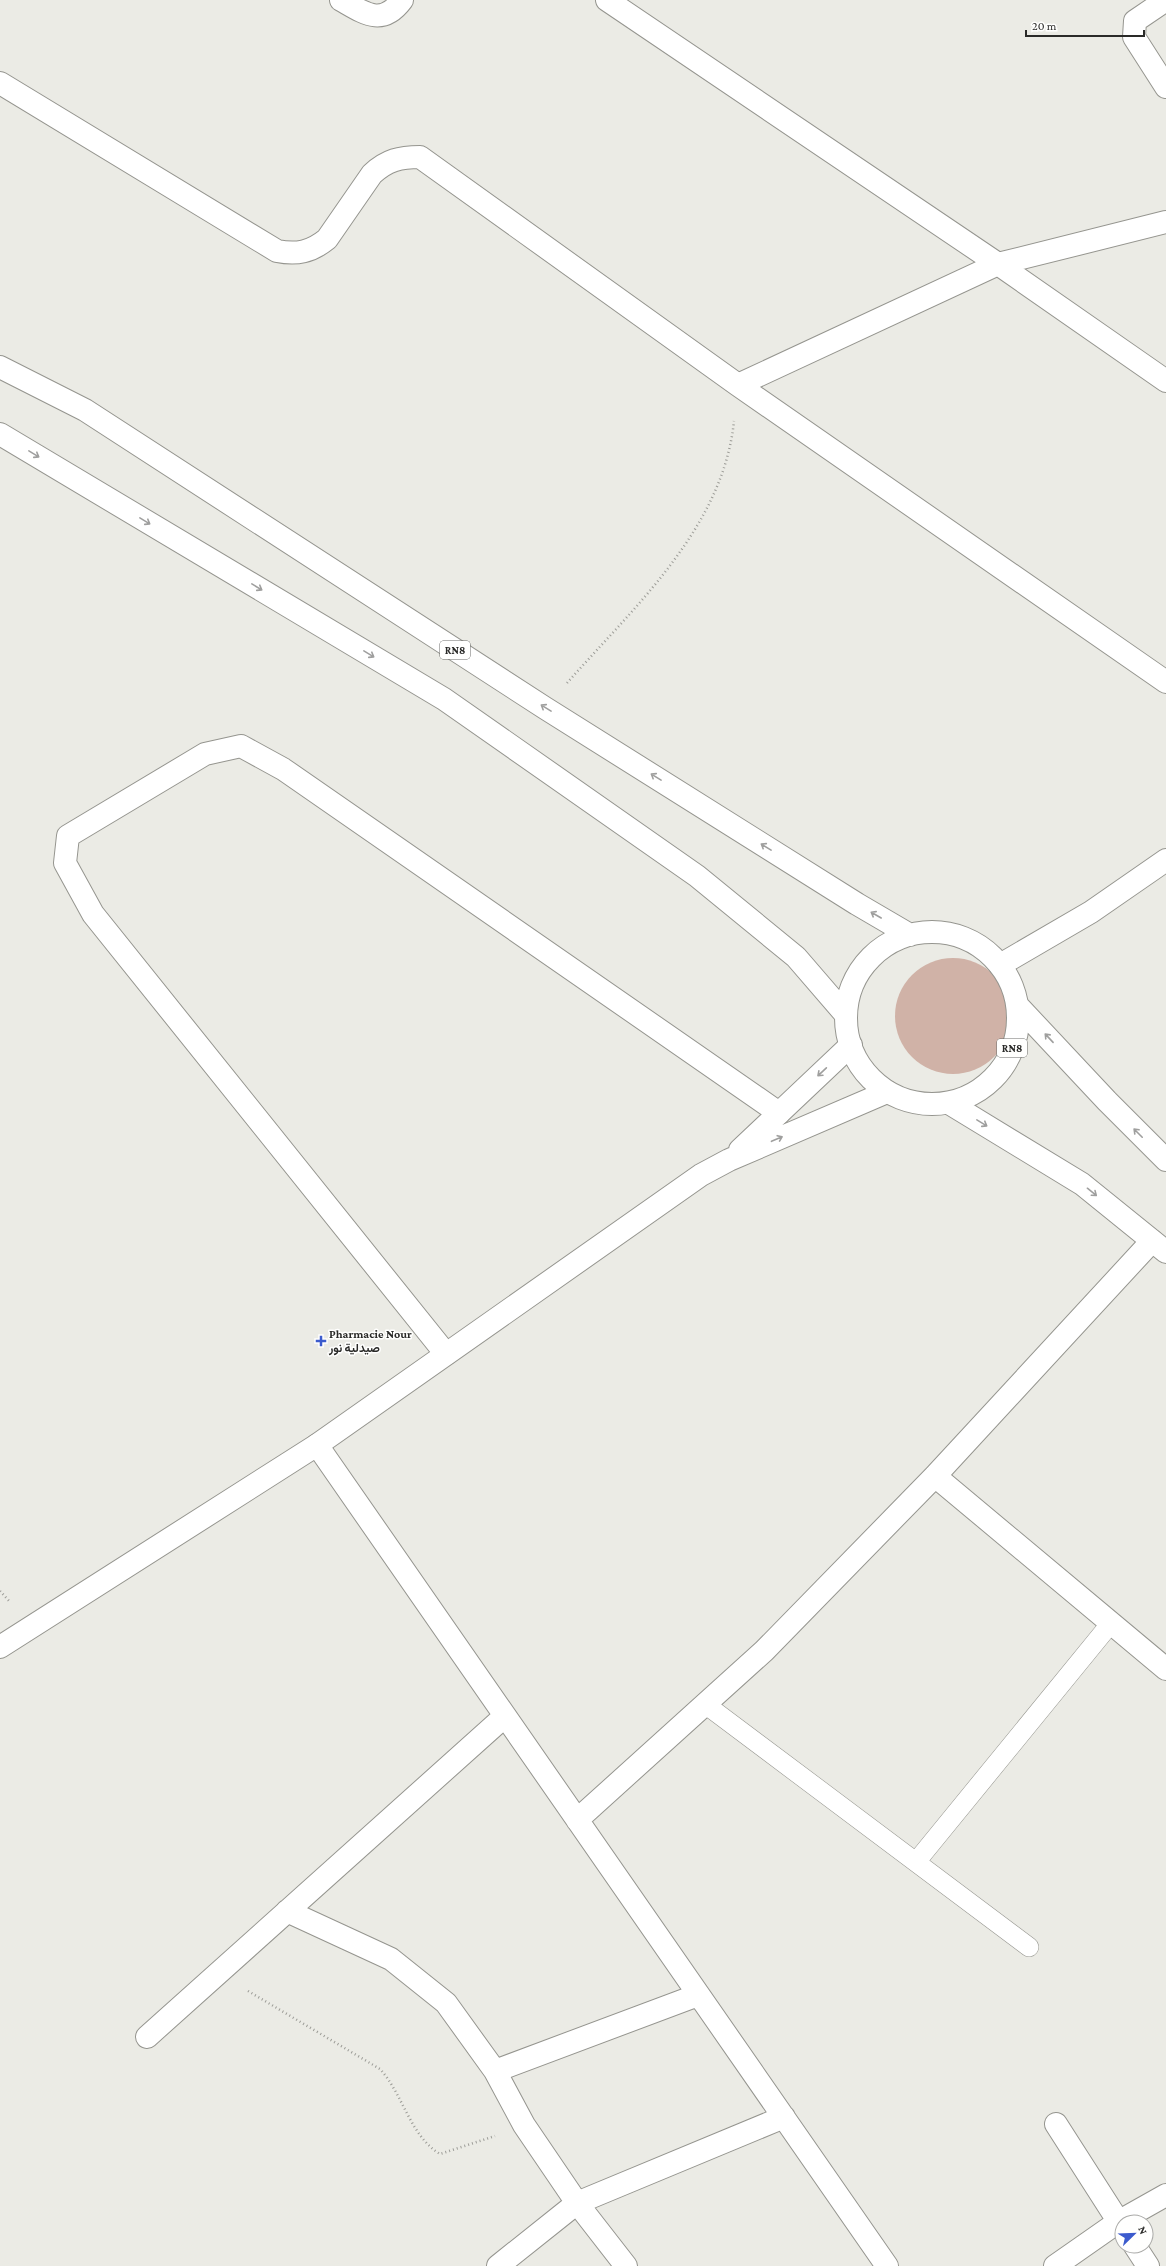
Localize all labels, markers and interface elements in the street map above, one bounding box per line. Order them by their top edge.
scale bar [1026,12,1144,38]
text: 20 m [1032,19,1057,33]
one-way arrow [27,451,39,459]
one-way arrow [139,517,151,525]
one-way arrow [251,584,263,592]
road number: RN8 [440,641,470,659]
one-way arrow [363,650,375,658]
one-way arrow [541,704,552,712]
one-way arrow [650,773,662,781]
one-way arrow [760,842,772,850]
one-way arrow [871,911,883,919]
one-way arrow [1044,1033,1053,1044]
road number: RN8 [997,1039,1027,1057]
one-way arrow [818,1067,828,1076]
one-way arrow [976,1120,988,1128]
one-way arrow [1133,1128,1143,1137]
one-way arrow [771,1135,783,1143]
one-way arrow [1087,1188,1098,1197]
place label: Pharmacie Nour صيدلية نور [328,1327,412,1356]
marker: Pharmacie Nour صيدلية نور [316,1336,326,1346]
north arrow [1114,2214,1154,2254]
text: N [1136,2224,1150,2236]

